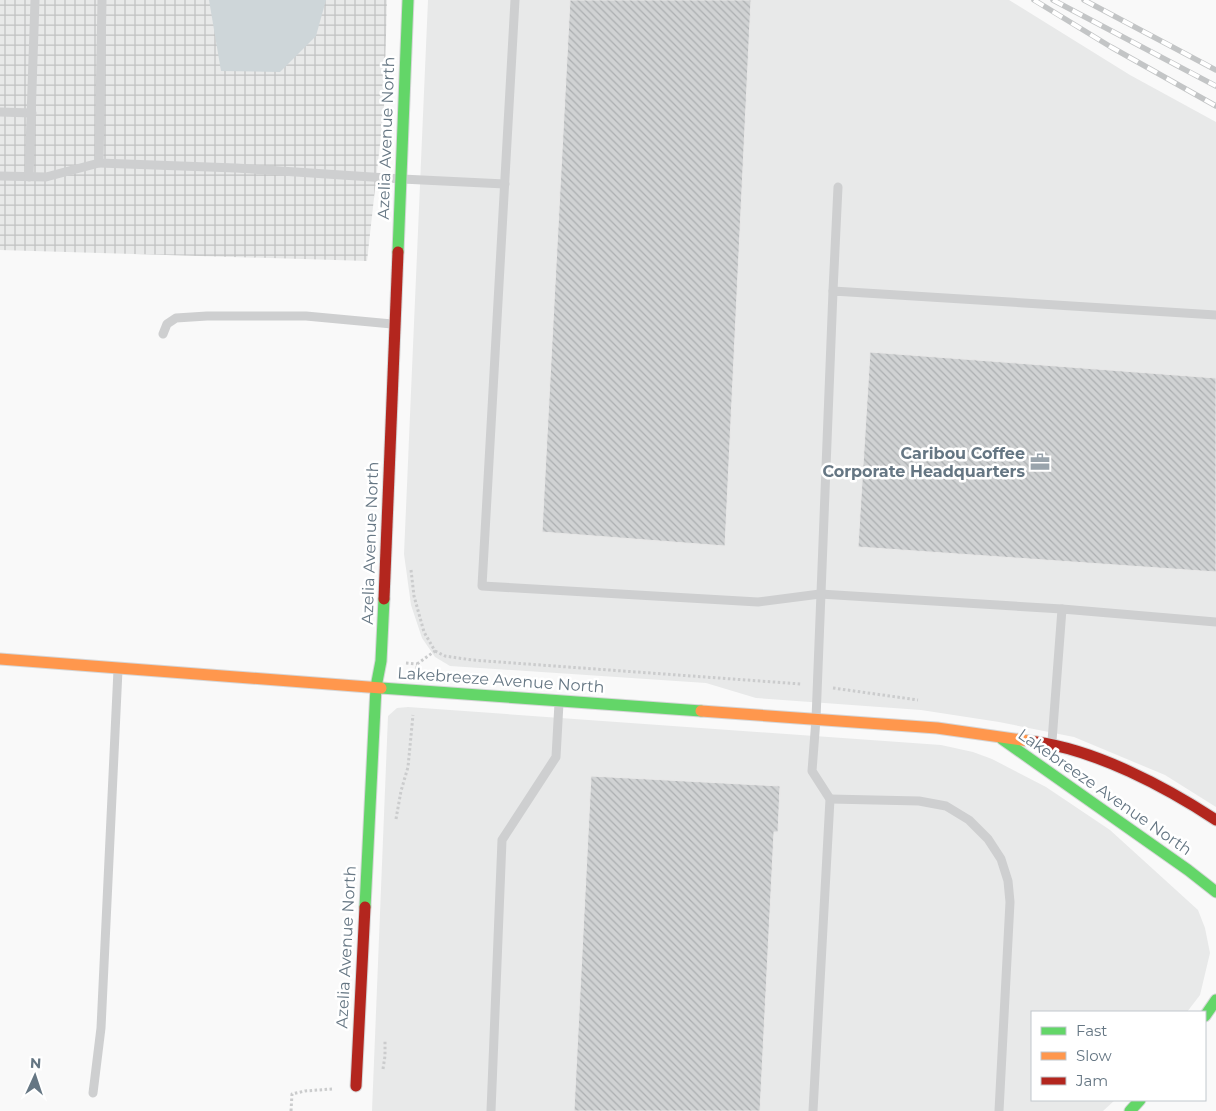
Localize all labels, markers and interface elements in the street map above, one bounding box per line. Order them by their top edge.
street label: Azelia Avenue North [374,56,398,220]
place label: Caribou Coffee Corporate Headquarters [822,444,1026,481]
office icon: Caribou Coffee Corporate Headquarters [1029,451,1051,473]
street label: Azelia Avenue North [358,461,382,625]
street label: Lakebreeze Avenue North [397,663,605,697]
street label: Lakebreeze Avenue North [1015,725,1195,859]
street label: Azelia Avenue North [332,865,360,1029]
legend [1031,1011,1206,1101]
text: Fast [1076,1021,1107,1040]
text: Slow [1076,1046,1112,1065]
north arrow [10,1051,60,1101]
text: N [30,1054,42,1072]
text: Jam [1075,1071,1108,1090]

